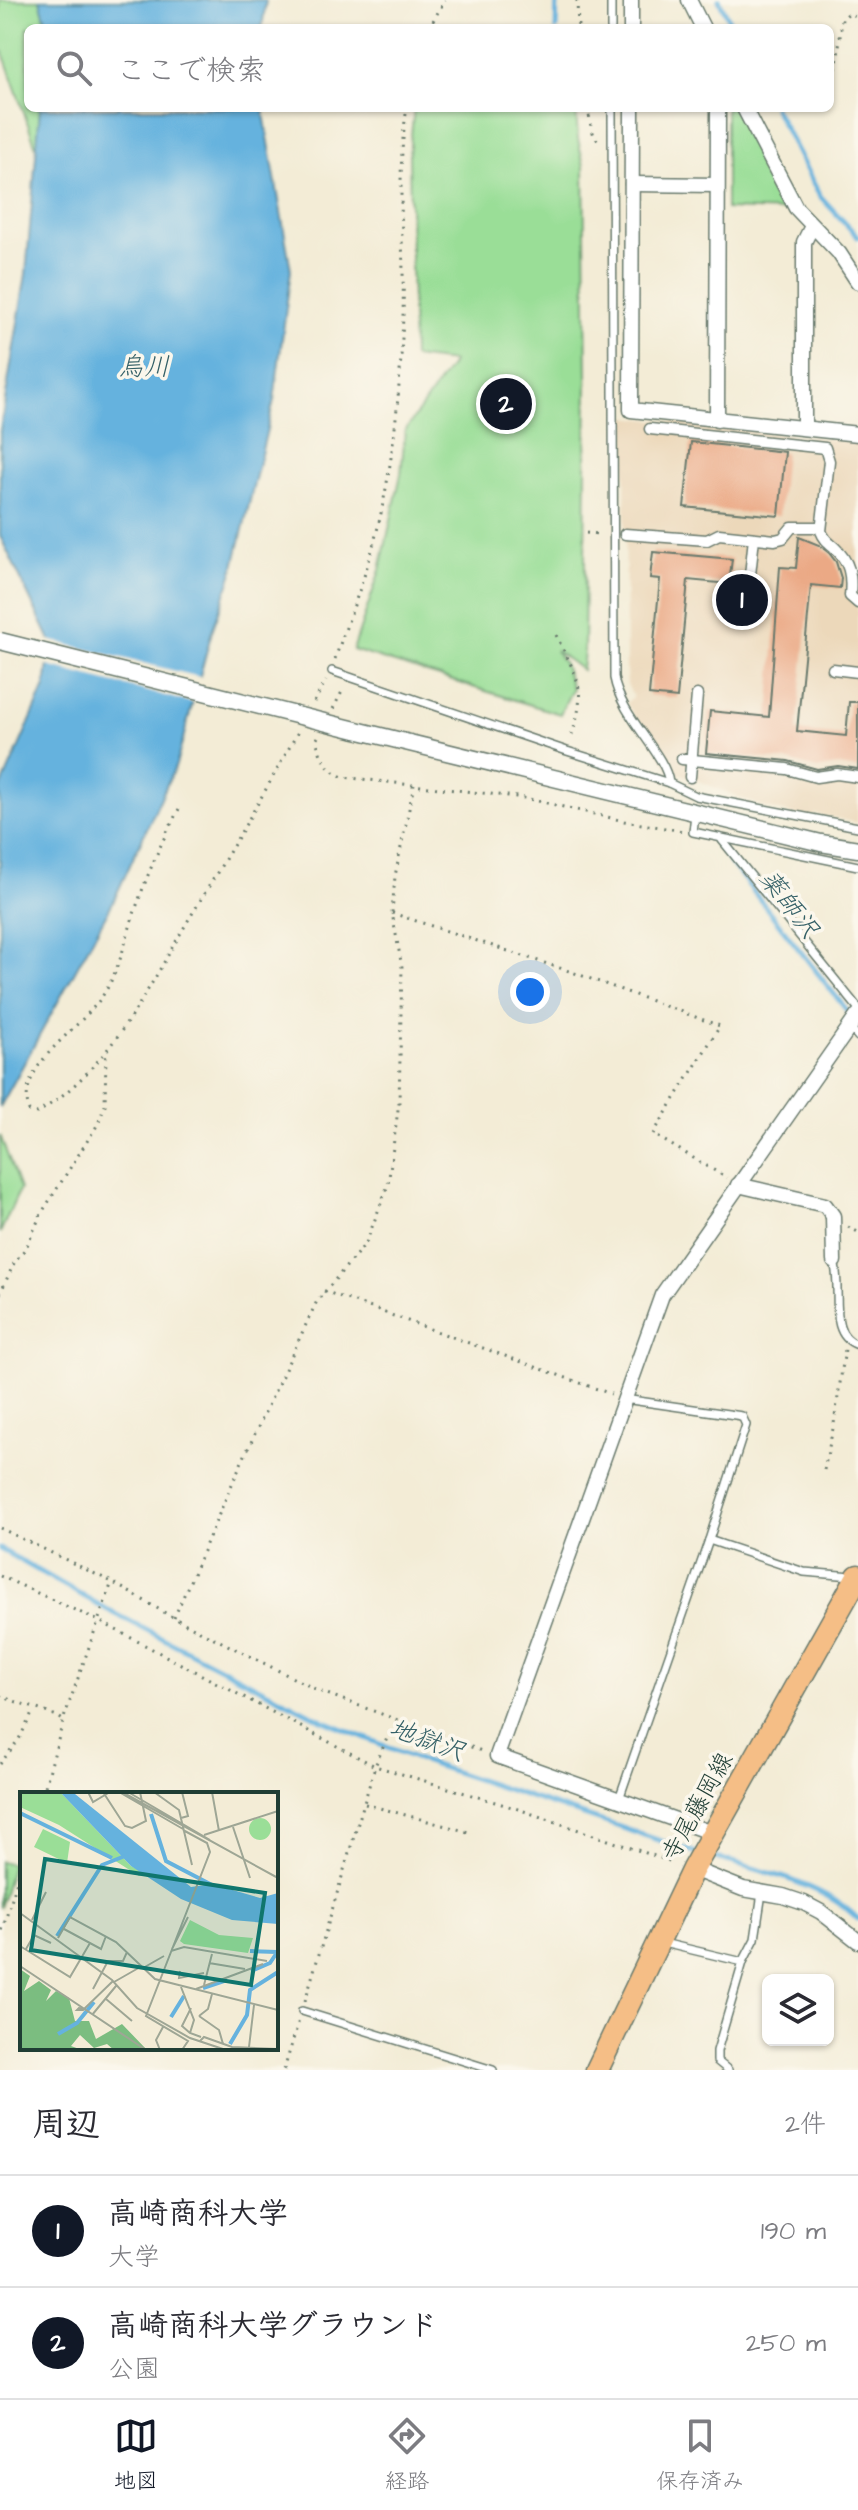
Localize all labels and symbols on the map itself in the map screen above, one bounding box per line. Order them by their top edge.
water label: 烏川 [118,349,170,385]
pin: 2 [480,374,532,434]
pin: 1 [716,570,768,630]
water label: 薬師沢 [751,862,828,947]
your location [510,972,550,1012]
water label: 地獄沢 [384,1710,471,1771]
street label: 寺尾藤岡線 [654,1746,742,1868]
inset map [20,1792,278,2050]

